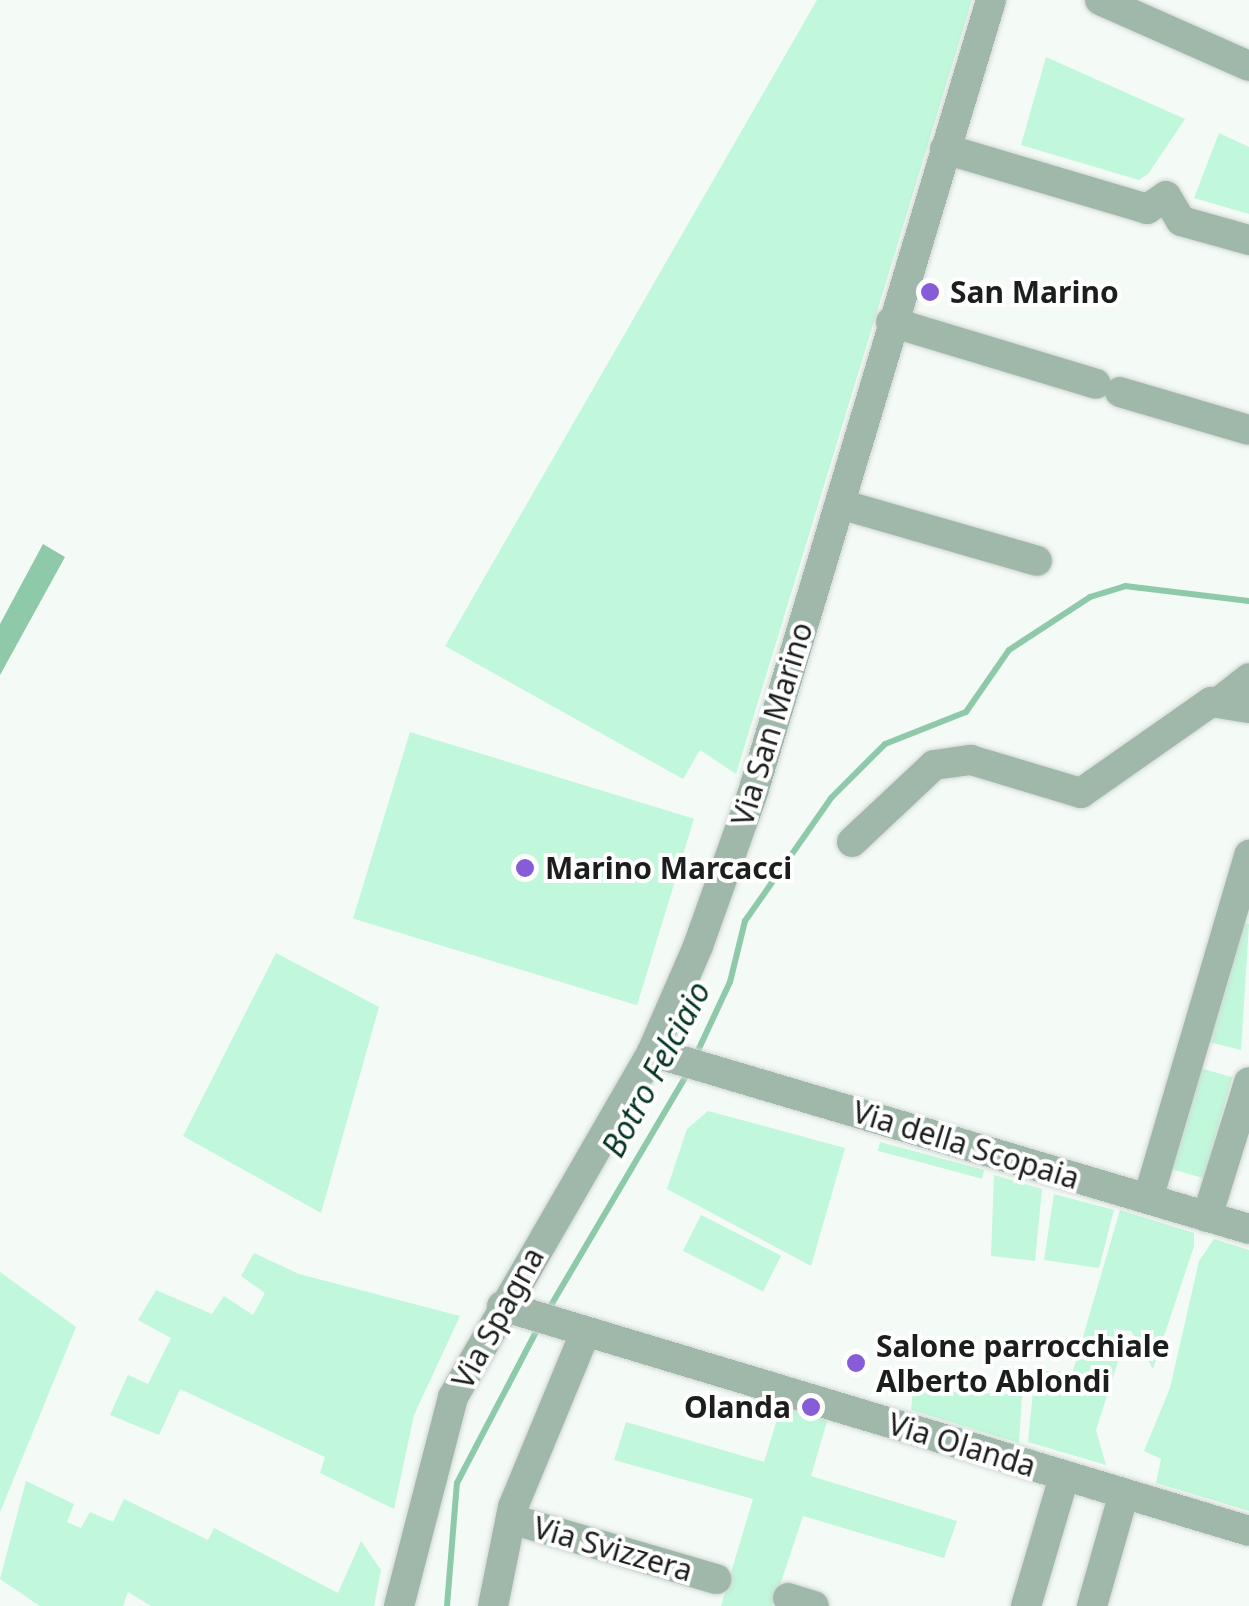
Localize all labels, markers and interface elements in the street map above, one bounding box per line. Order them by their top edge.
place label: San Marino [950,274,1119,310]
marker: San Marino [919,281,941,303]
street label: Via San Marino [724,618,820,830]
place label: Marino Marcacci [545,850,792,886]
marker: Marino Marcacci [514,857,536,879]
water label: Botro Felciaio [594,975,718,1163]
street label: Via della Scopaia [849,1093,1083,1197]
street label: Via Spagna [444,1241,552,1395]
place label: Salone parrocchiale Alberto Ablondi [876,1328,1170,1398]
marker: Salone parrocchiale Alberto Ablondi [845,1352,867,1374]
place label: Olanda [684,1389,791,1425]
marker: Olanda [800,1396,822,1418]
street label: Via Olanda [884,1406,1040,1484]
street label: Via Svizzera [529,1509,697,1589]

